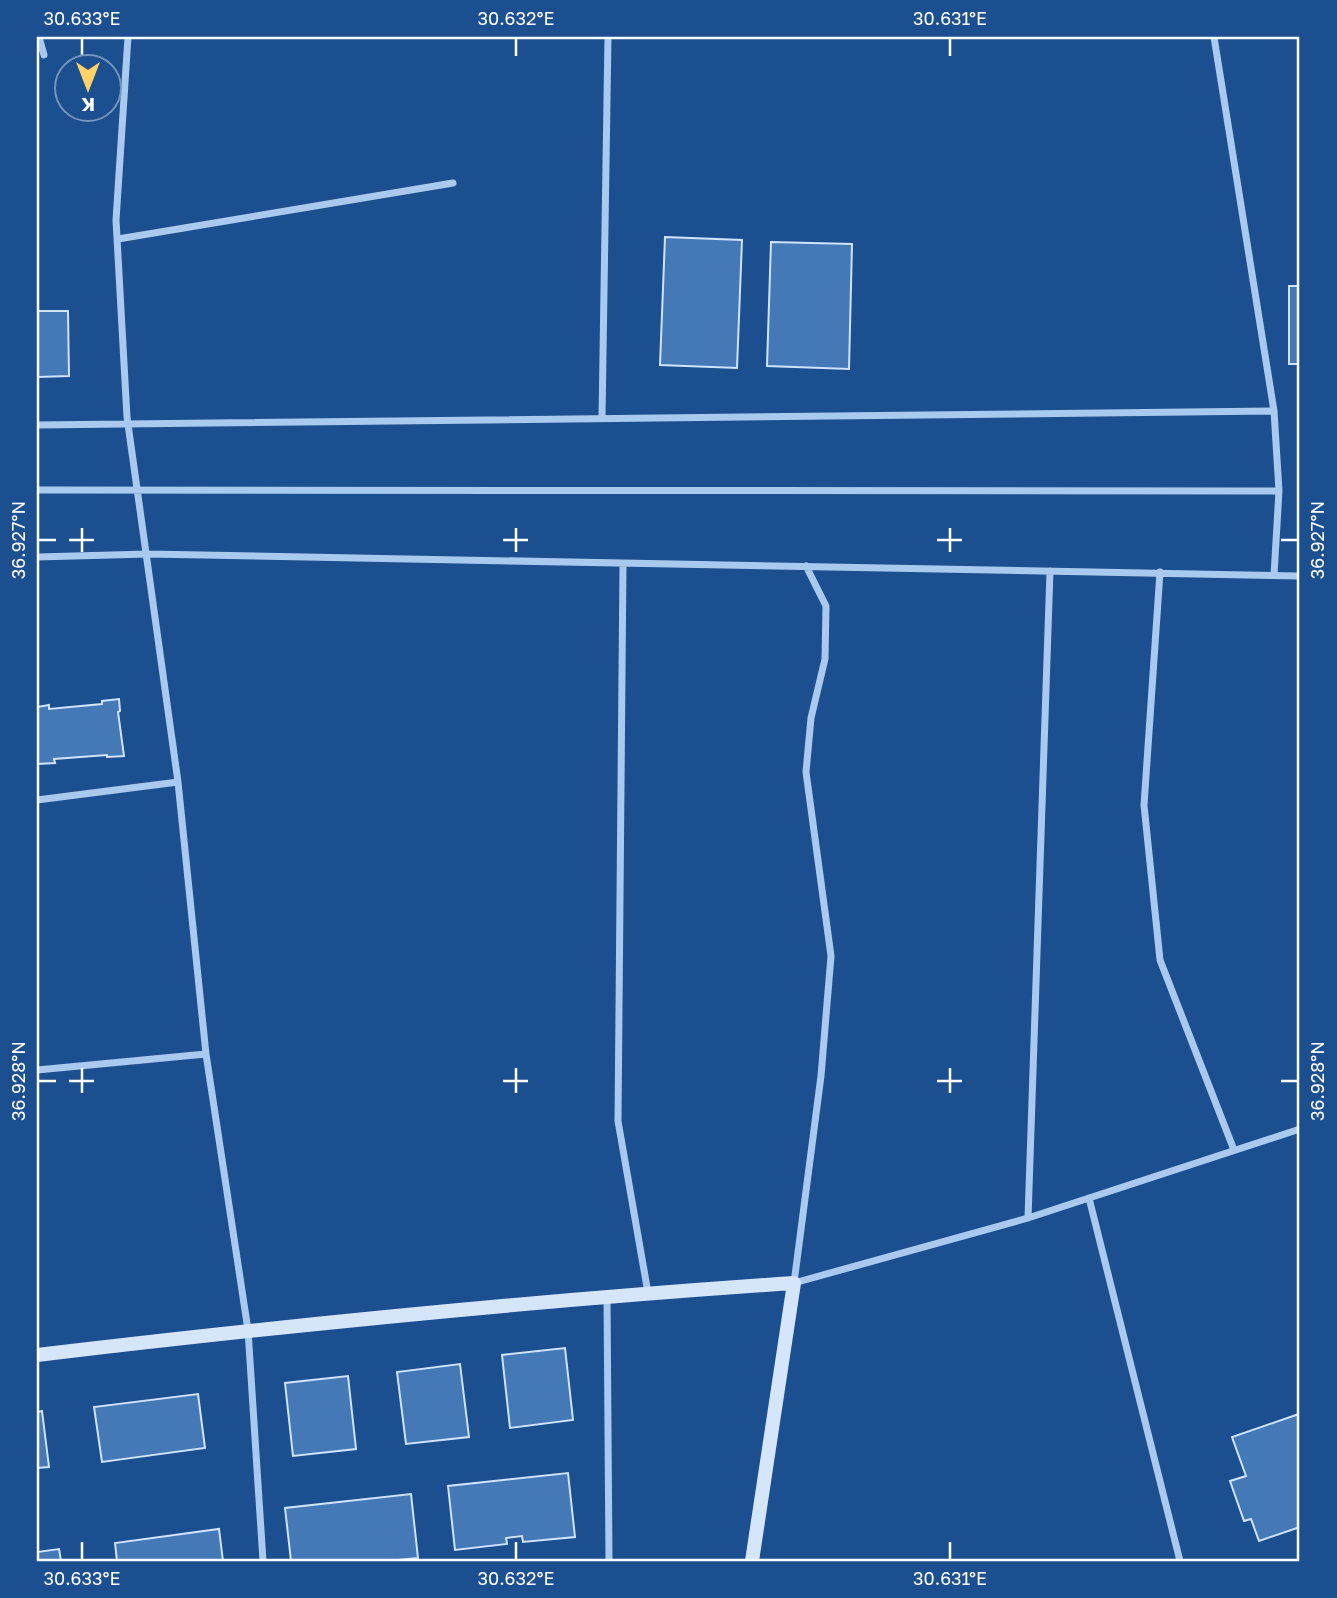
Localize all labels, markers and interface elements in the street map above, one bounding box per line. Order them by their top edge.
text: 30.633°E [43,7,121,29]
text: 30.632°E [478,7,554,29]
text: 30.631°E [913,7,987,29]
north arrow [52,52,122,122]
text: K [81,94,95,117]
text: 36.927°N [7,501,29,579]
text: 36.927°N [1306,501,1328,579]
text: 36.928°N [7,1041,29,1121]
text: 36.928°N [1306,1041,1328,1121]
text: 30.633°E [43,1567,121,1589]
text: 30.632°E [478,1567,554,1589]
text: 30.631°E [913,1567,987,1589]

